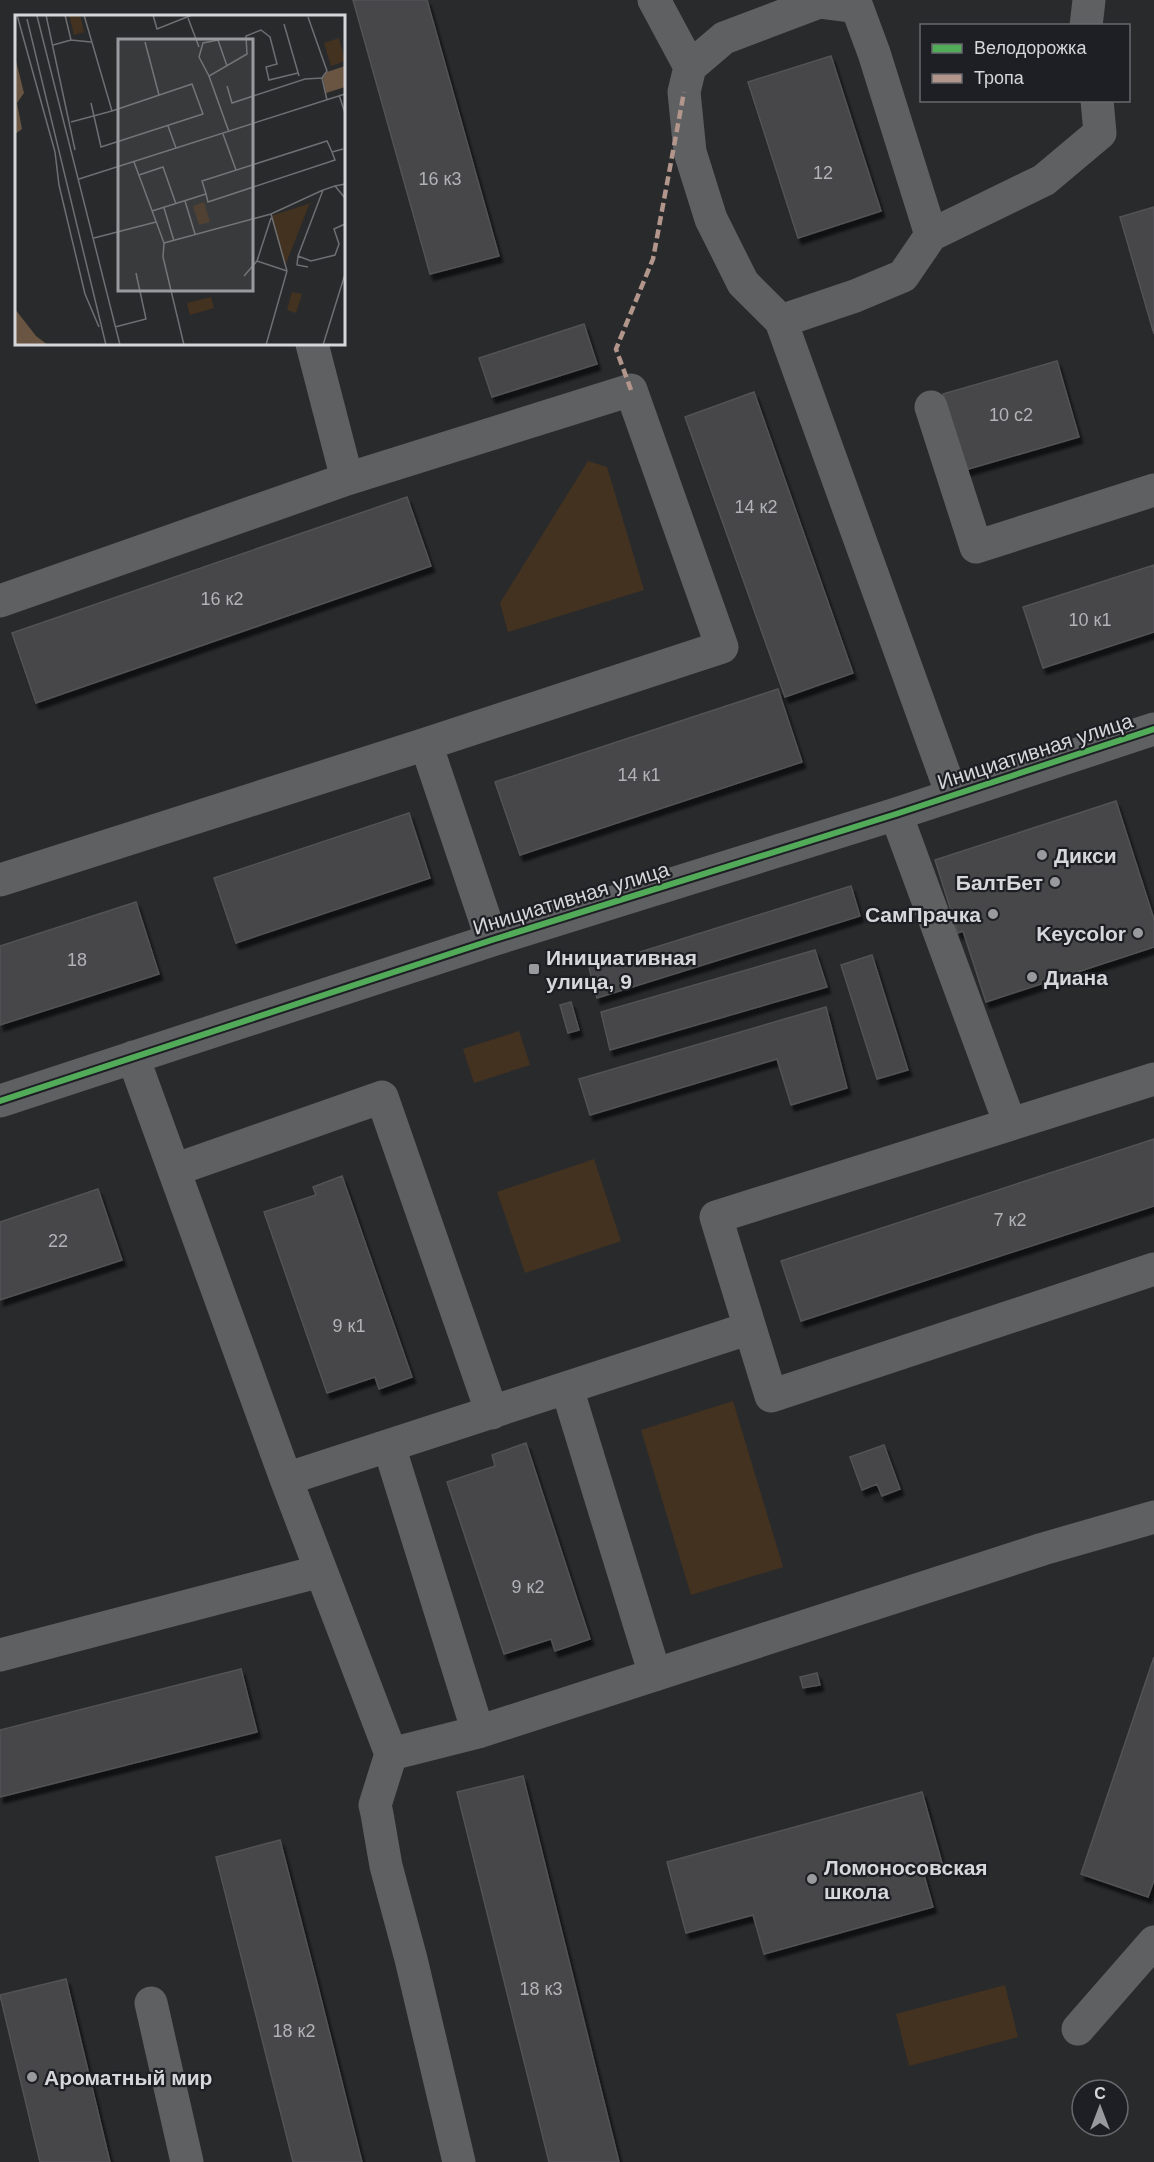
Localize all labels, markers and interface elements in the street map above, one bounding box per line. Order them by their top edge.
inset map [15,15,345,345]
legend [920,24,1130,102]
text: Велодорожка [974,38,1087,58]
text: Тропа [974,68,1025,88]
house number: 12 [813,163,833,183]
house number: 16 к3 [419,169,461,189]
house number: 10 с2 [989,405,1033,425]
house number: 14 к2 [735,497,777,517]
house number: 16 к2 [201,589,243,609]
house number: 10 к1 [1069,610,1111,630]
street label: Инициативная улица [934,708,1136,793]
house number: 14 к1 [618,765,660,785]
place label: Дикси [1054,844,1117,867]
marker: Дикси [1035,848,1049,862]
street label: Инициативная улица [470,857,672,939]
place label: БалтБет [956,871,1043,894]
marker: БалтБет [1048,875,1062,889]
place label: СамПрачка [865,903,981,926]
marker: СамПрачка [986,907,1000,921]
place label: Keycolor [1036,922,1126,945]
marker: Keycolor [1131,926,1145,940]
place label: Инициативная улица, 9 [546,946,697,993]
house number: 18 [67,950,87,970]
marker: Инициативная улица, 9 [527,962,541,976]
place label: Диана [1044,966,1108,989]
marker: Диана [1025,970,1039,984]
house number: 7 к2 [994,1210,1026,1230]
house number: 22 [48,1231,68,1251]
house number: 9 к1 [333,1316,365,1336]
house number: 9 к2 [512,1577,544,1597]
place label: Ломоносовская школа [824,1856,988,1903]
marker: Ломоносовская школа [805,1872,819,1886]
house number: 18 к3 [520,1979,562,1999]
house number: 18 к2 [273,2021,315,2041]
place label: Ароматный мир [44,2066,212,2089]
marker: Ароматный мир [25,2070,39,2084]
north arrow [1070,2078,1130,2138]
text: С [1094,2085,1106,2102]

